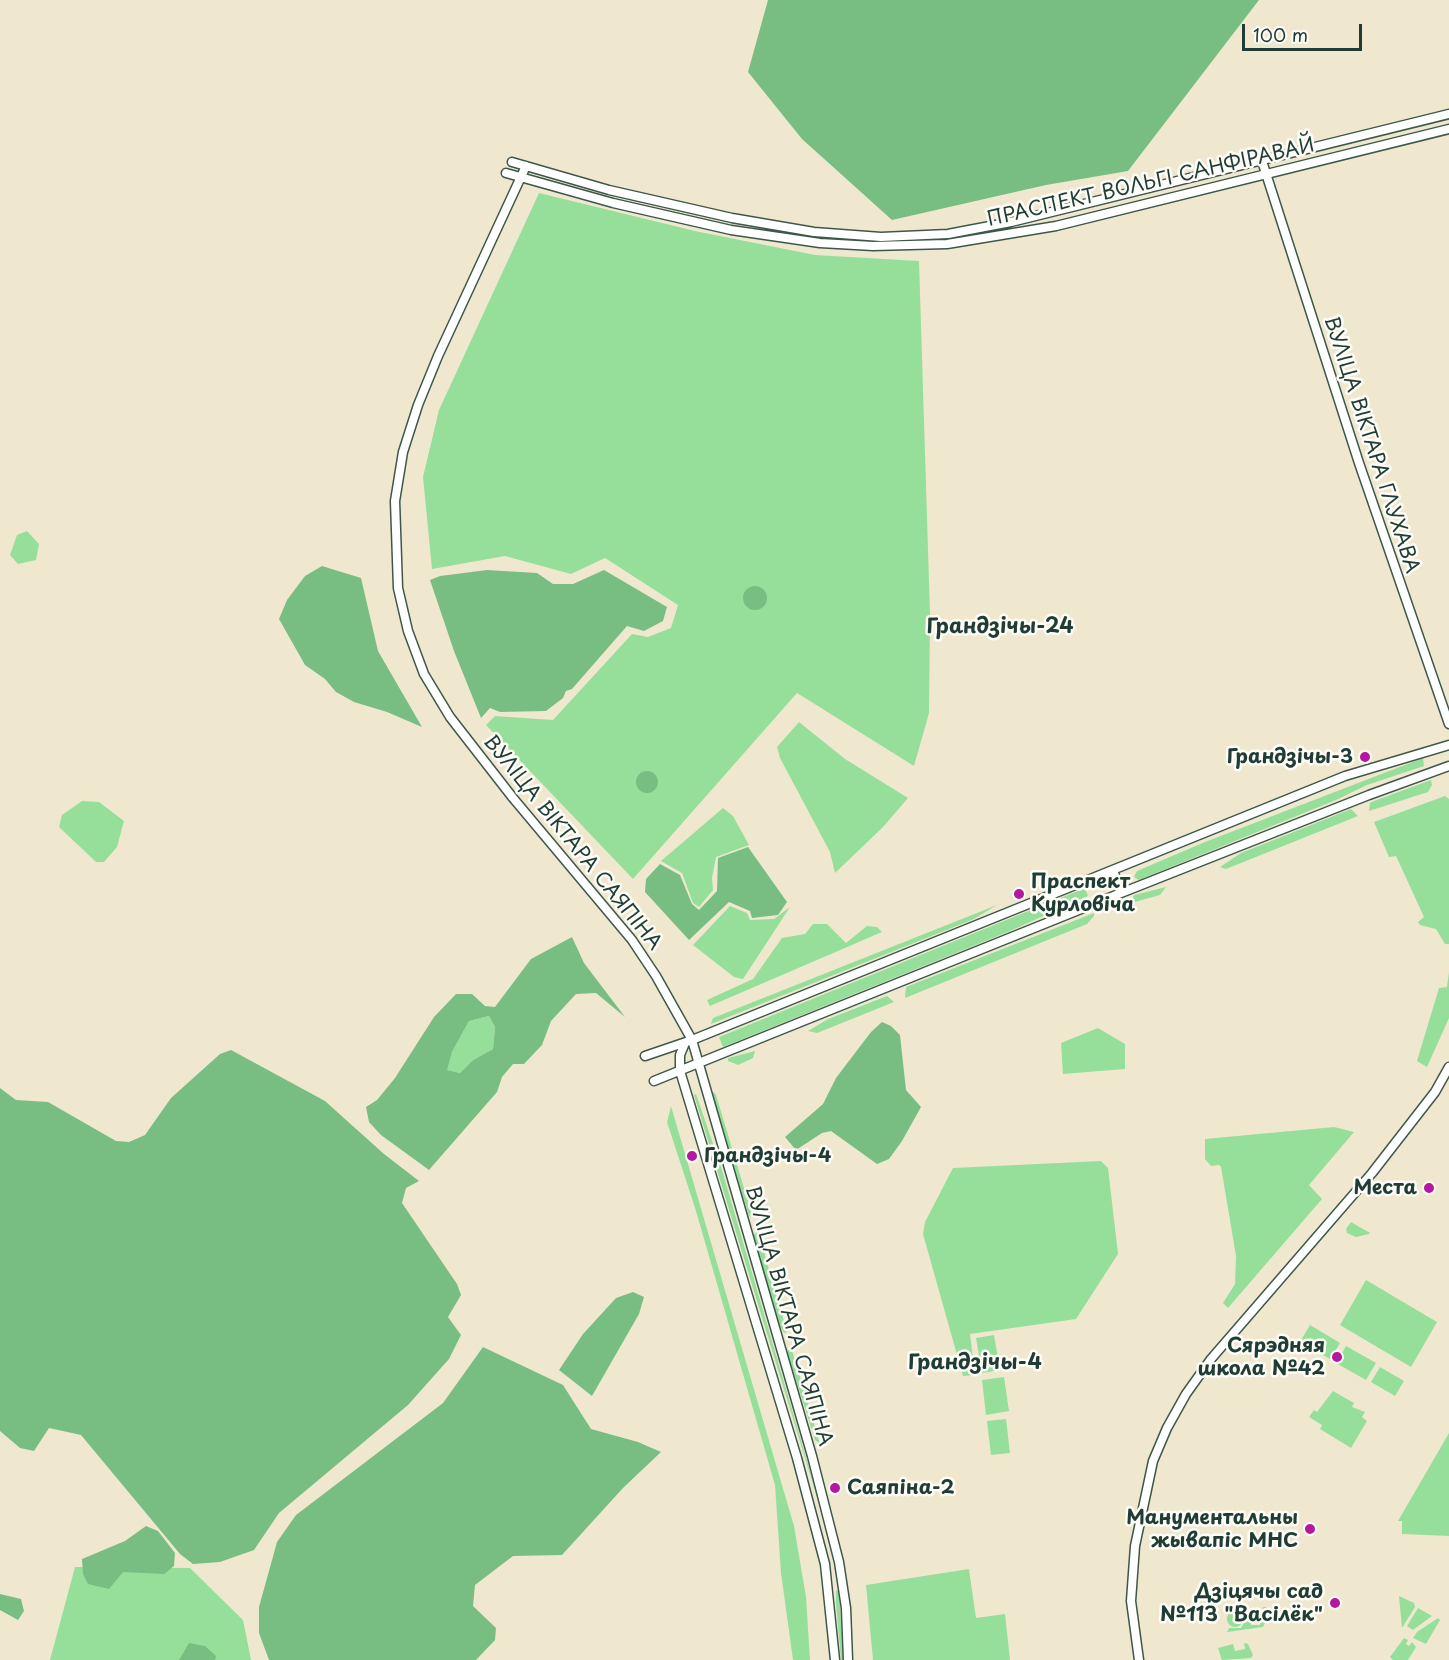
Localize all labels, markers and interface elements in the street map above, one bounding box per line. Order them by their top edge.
scale bar [1245,12,1365,50]
text: 100 m [1253,21,1308,48]
street label: ПРАСПЕКТ ВОЛЬГІ САНФІРАВАЙ [985,134,1317,232]
street label: ВУЛІЦА ВІКТАРА ГЛУХАВА [1318,314,1424,576]
district label: Грандзічы-24 [927,614,1073,640]
street label: ВУЛІЦА ВІКТАРА САЯПІНА [478,731,666,955]
place label: Грандзічы-3 [1227,745,1353,769]
marker: Грандзічы-3 [1358,750,1372,764]
place label: Праспект Курловіча [1031,870,1135,917]
marker: Праспект Курловіча [1012,887,1026,901]
place label: Грандзічы-4 [704,1144,831,1168]
marker: Грандзічы-4 [685,1149,699,1163]
place label: Места [1354,1176,1417,1200]
marker: Места [1422,1181,1436,1195]
street label: ВУЛІЦА ВІКТАРА САЯПІНА [739,1183,837,1449]
place label: Сярэдняя школа №42 [1198,1334,1325,1381]
district label: Грандзічы-4 [908,1350,1042,1376]
marker: Сярэдняя школа №42 [1330,1350,1344,1364]
place label: Саяпіна-2 [847,1476,954,1500]
marker: Саяпіна-2 [828,1481,842,1495]
place label: Манументальны жывапіс МНС [1126,1506,1298,1553]
marker: Манументальны жывапіс МНС [1303,1522,1317,1536]
place label: Дзіцячы сад №113 "Васілёк" [1160,1580,1323,1627]
marker: Дзіцячы сад №113 "Васілёк" [1328,1596,1342,1610]

